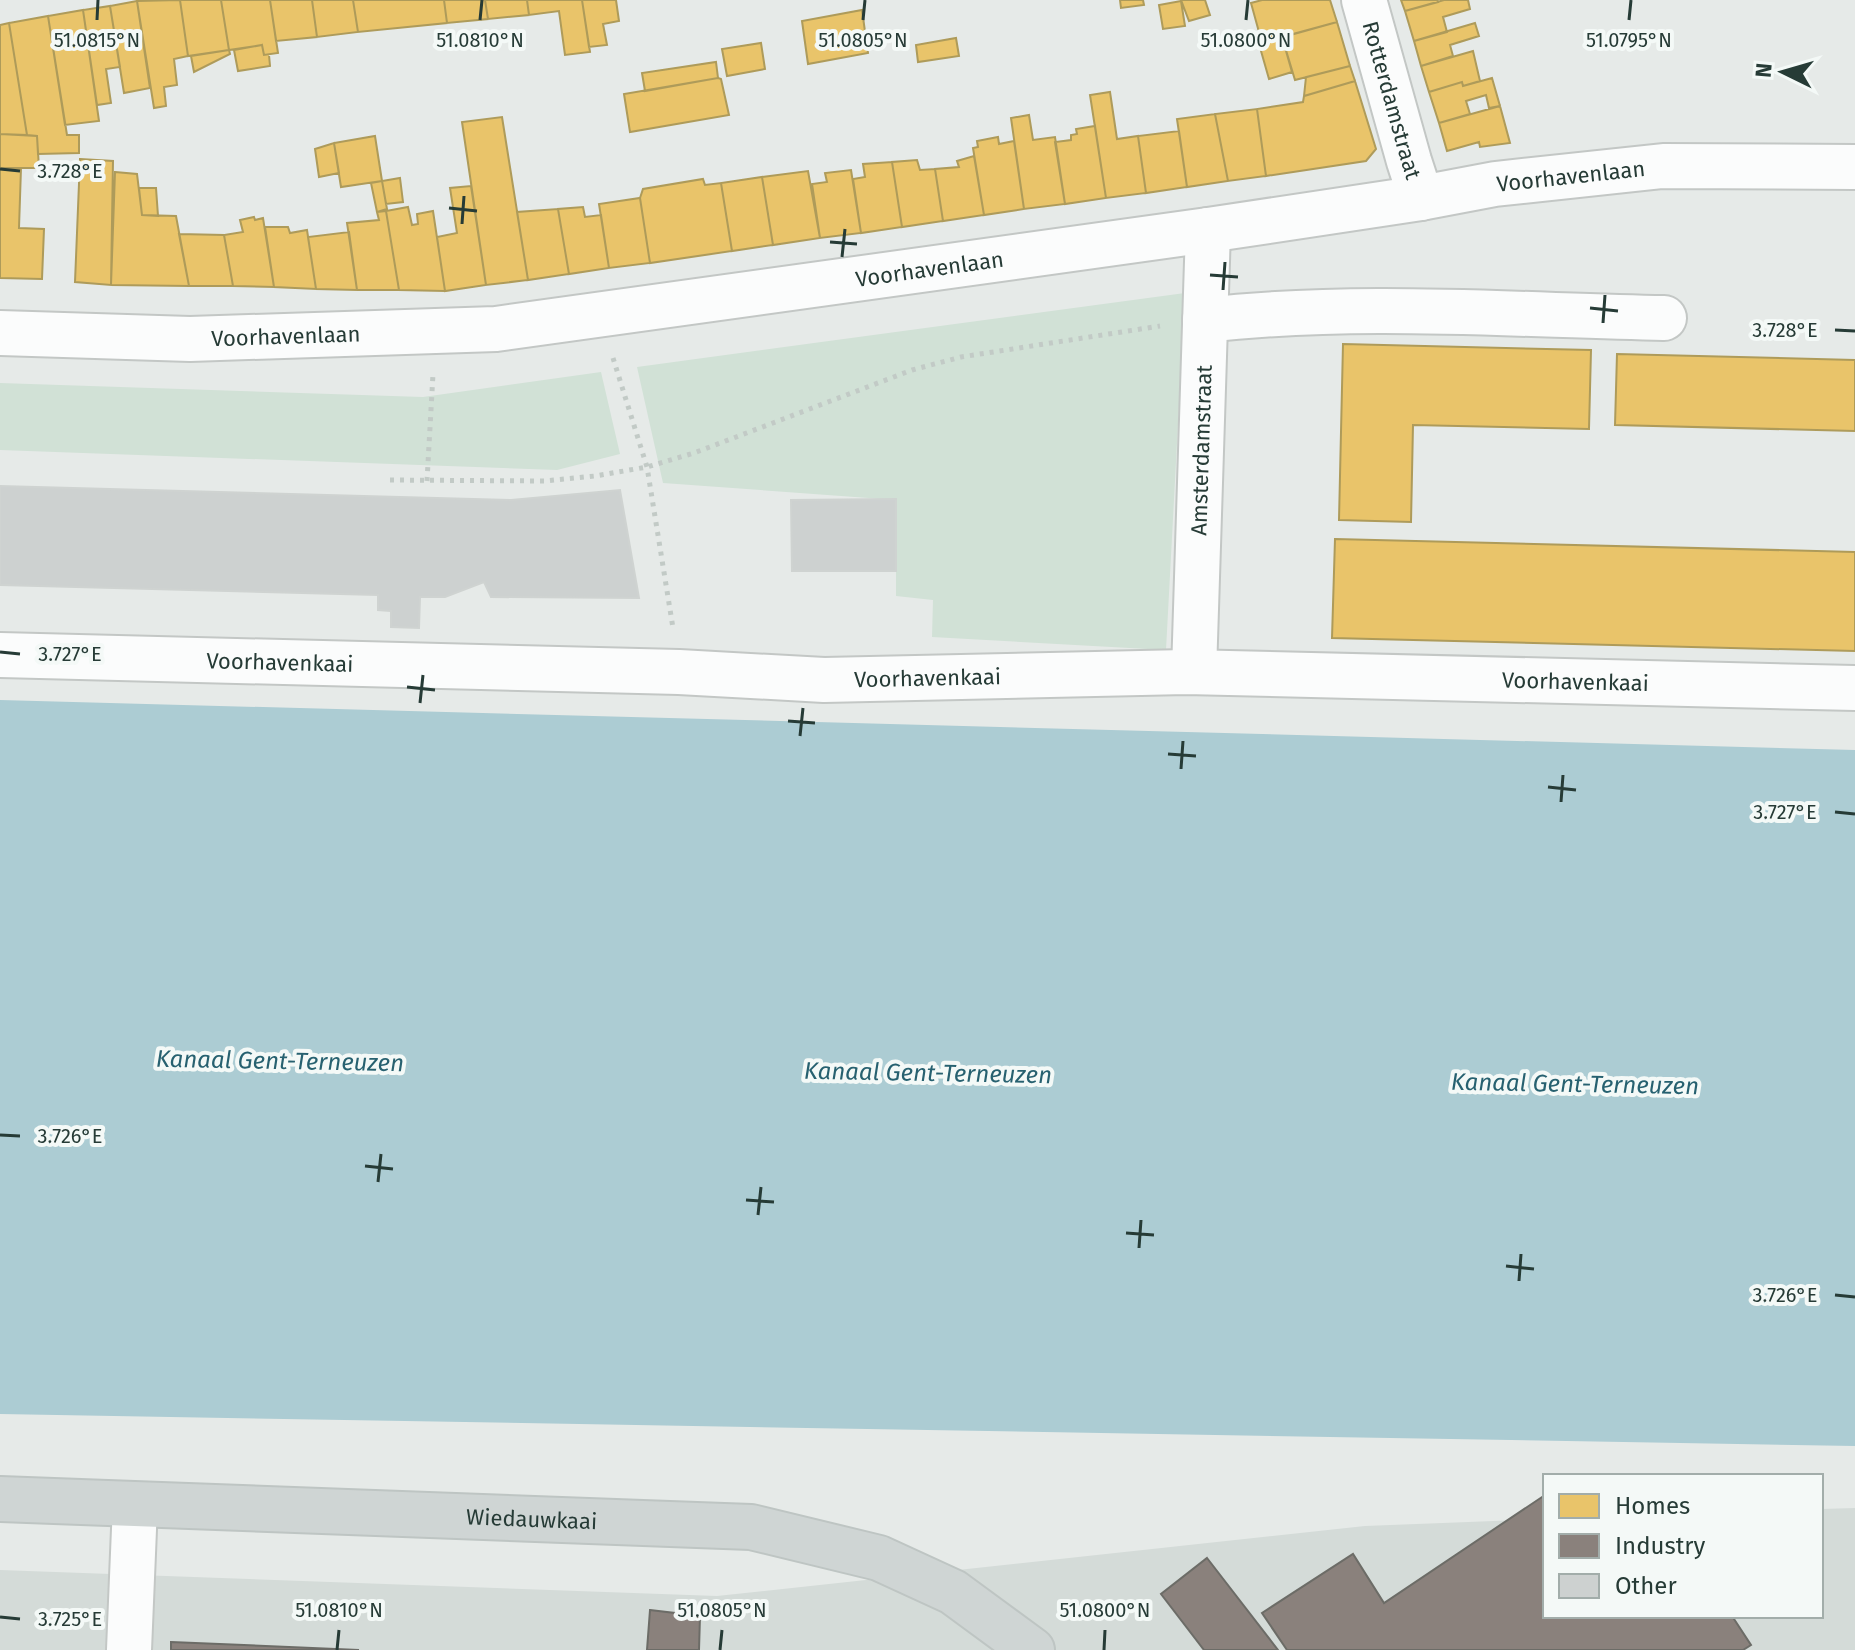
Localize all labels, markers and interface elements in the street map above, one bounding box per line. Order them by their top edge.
street label: Rotterdamstraat [1357,18,1428,183]
text: 51.0815°N [54,28,140,52]
text: 51.0810°N [436,28,524,52]
text: 51.0805°N [818,28,908,52]
text: 51.0800°N [1201,28,1291,52]
text: 51.0795°N [1586,28,1672,52]
north arrow [1743,32,1823,112]
text: N [1749,62,1778,79]
street label: Voorhavenlaan [1495,155,1646,197]
text: 3.728°E [37,159,103,183]
street label: Voorhavenlaan [854,245,1005,292]
text: 3.728°E [1752,318,1818,342]
street label: Voorhavenlaan [211,320,361,352]
street label: Amsterdamstraat [1185,364,1217,536]
text: 3.727°E [38,642,102,666]
street label: Voorhavenkaai [206,647,354,677]
street label: Voorhavenkaai [854,663,1001,693]
street label: Voorhavenkaai [1502,666,1649,697]
text: 3.727°E [1753,800,1817,824]
water label: Kanaal Gent-Terneuzen [156,1045,404,1077]
water label: Kanaal Gent-Terneuzen [804,1057,1052,1089]
water label: Kanaal Gent-Terneuzen [1451,1068,1699,1100]
text: 3.726°E [38,1124,102,1148]
text: 3.726°E [1753,1283,1817,1307]
legend [1543,1474,1823,1618]
text: Homes [1615,1492,1690,1520]
street label: Wiedauwkaai [466,1503,598,1535]
text: Industry [1615,1532,1706,1560]
text: Other [1615,1572,1677,1600]
text: 51.0810°N [295,1598,383,1622]
text: 51.0805°N [677,1598,767,1622]
text: 51.0800°N [1060,1598,1150,1622]
text: 3.725°E [38,1607,102,1631]

